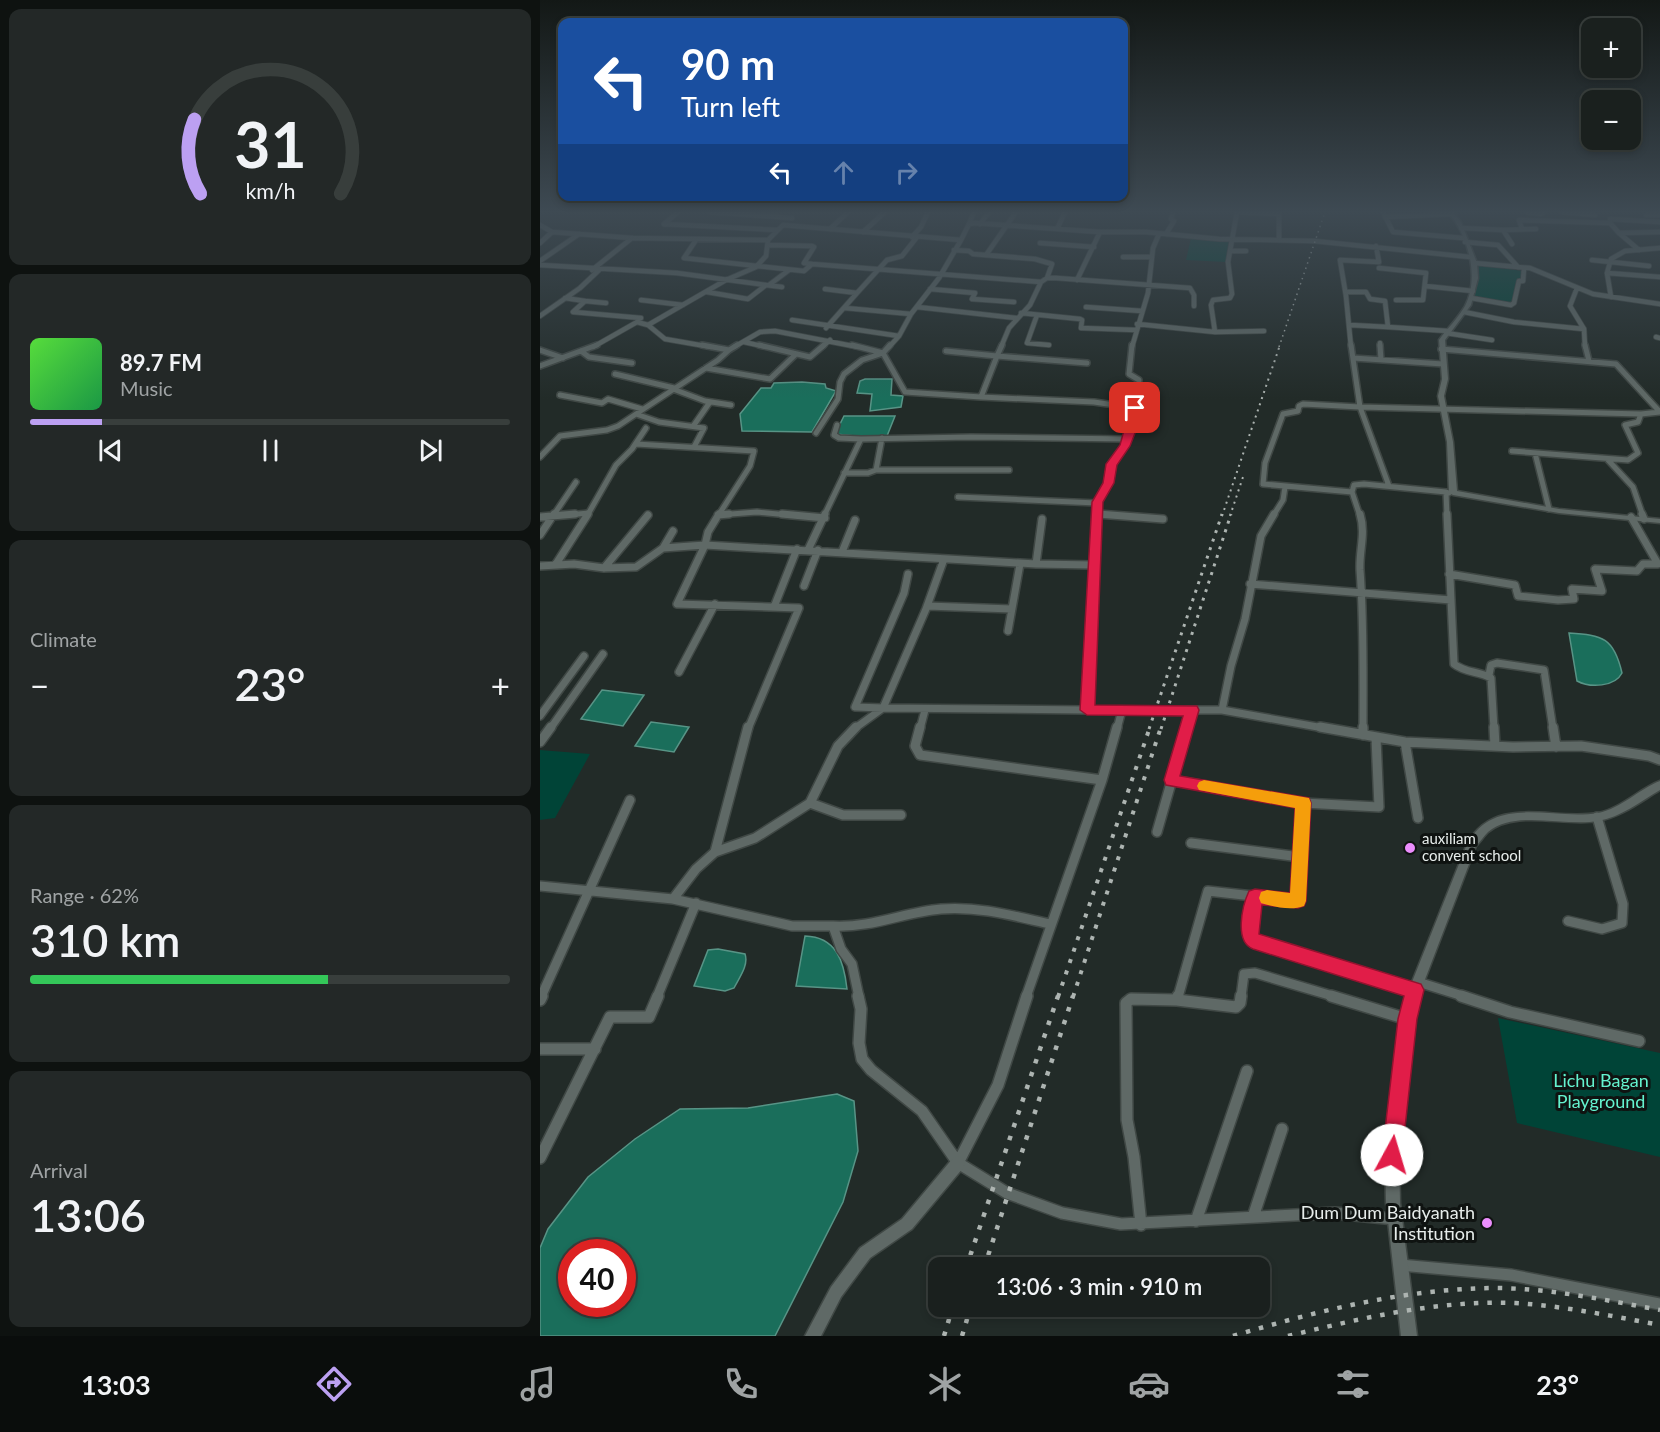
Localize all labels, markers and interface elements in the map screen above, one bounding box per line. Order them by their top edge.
map controls [1581,18,1641,150]
button: + [1581,18,1641,78]
text: 90 m [681,39,775,89]
icon: left [582,42,660,120]
text: Turn left [681,90,780,123]
button: − [1581,90,1641,150]
text: 31 [234,106,306,181]
icon: left [764,156,797,189]
icon: ahead [827,156,860,189]
icon: right [890,156,923,189]
text: km/h [245,179,295,205]
text: 89.7 FM [120,349,202,376]
text: Music [120,376,173,400]
pin [1109,382,1160,433]
icon: arrive [1118,391,1151,424]
icon: previous [94,434,127,467]
icon: pause [254,434,287,467]
icon: next [414,434,447,467]
text: Climate [30,627,97,651]
text: 23° [235,657,305,711]
text: − [30,665,49,705]
text: + [491,665,510,705]
place label: auxiliam convent school [1422,829,1521,864]
marker: auxiliam convent school [1403,841,1417,855]
text: Range · 62% [30,883,139,907]
text: 310 km [30,913,180,967]
park label: Lichu Bagan Playground [1553,1069,1649,1112]
position arrow [1360,1123,1424,1187]
text: Arrival [30,1158,88,1182]
text: 13:06 [30,1188,146,1242]
place label: Dum Dum Baidyanath Institution [1301,1201,1475,1244]
marker: Dum Dum Baidyanath Institution [1480,1216,1494,1230]
speed limit sign: 40 [558,1239,636,1317]
text: 13:06 · 3 min · 910 m [996,1273,1202,1300]
icon: directions [313,1363,355,1405]
icon: music [517,1363,559,1405]
icon: phone [720,1363,762,1405]
icon: climate [924,1363,966,1405]
icon: car [1128,1363,1170,1405]
icon: filters [1332,1363,1374,1405]
text: 13:03 [81,1368,151,1401]
text: 23° [1536,1368,1579,1401]

